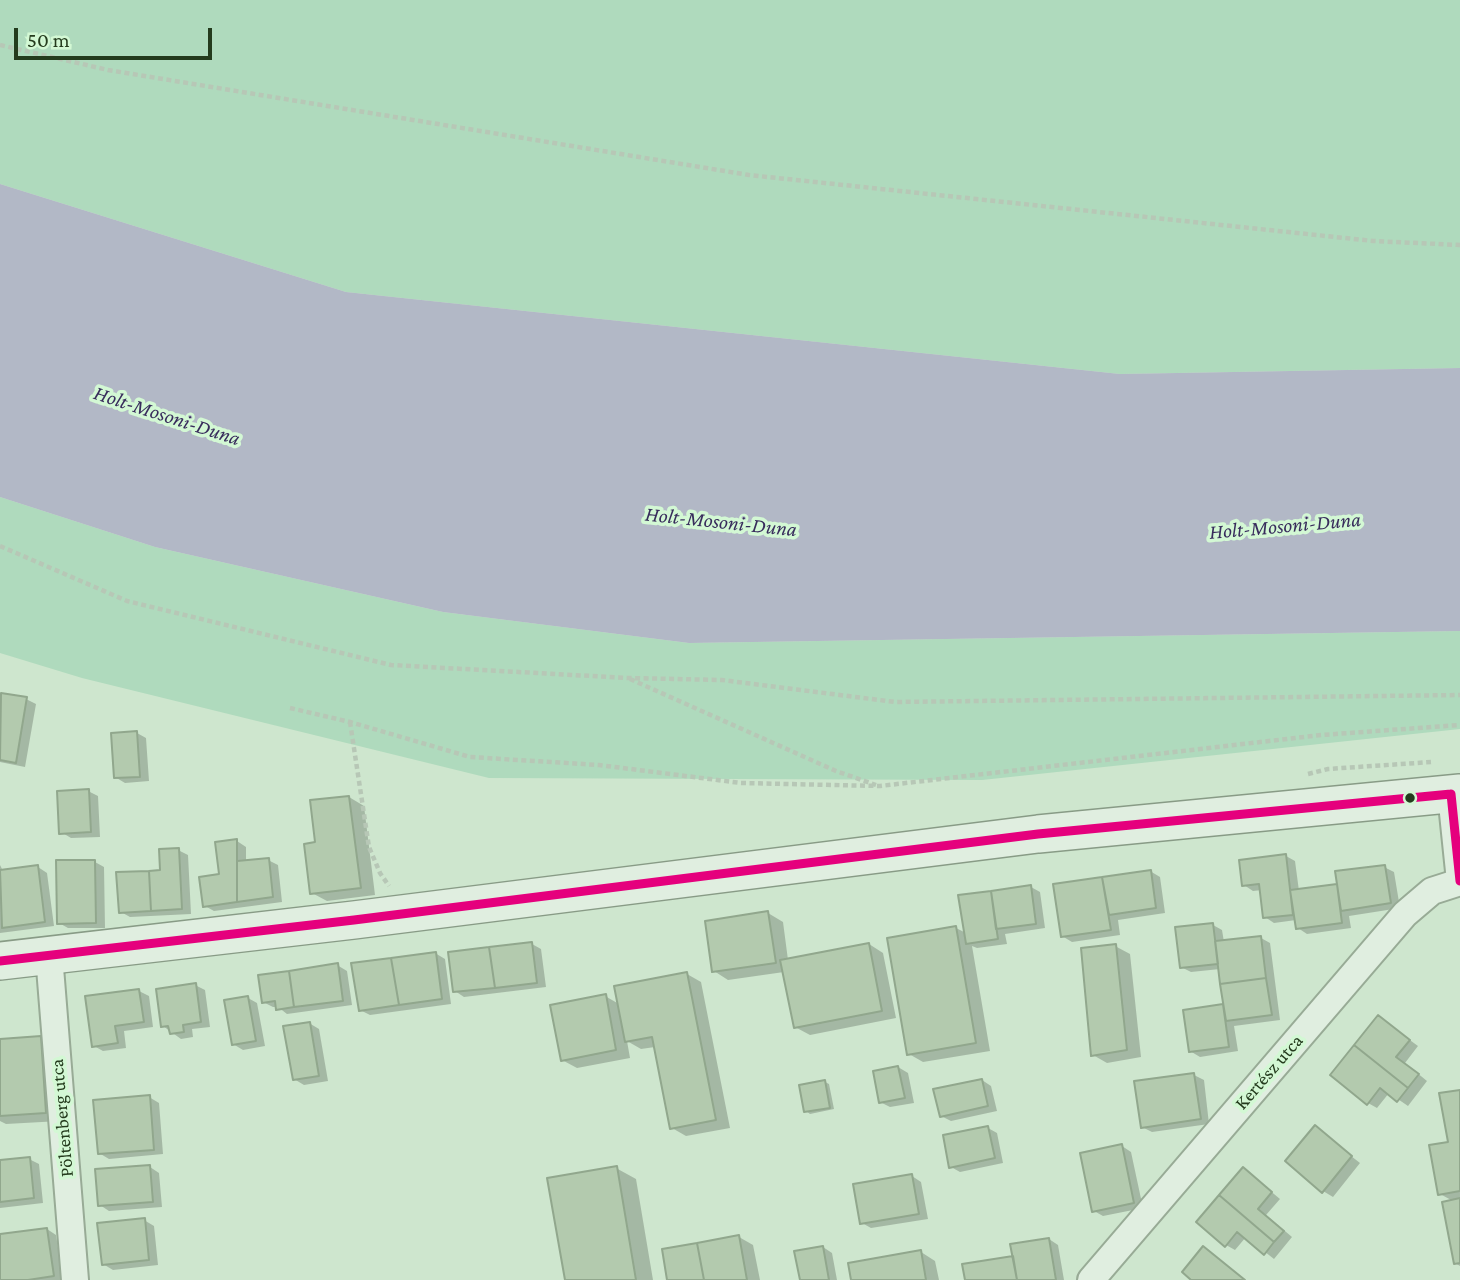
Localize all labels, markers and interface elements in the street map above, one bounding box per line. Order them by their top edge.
scale bar [18,14,215,58]
text: 50 m [27,28,70,52]
water label: Holt-Mosoni-Duna [91,380,243,452]
water label: Holt-Mosoni-Duna [644,502,798,542]
water label: Holt-Mosoni-Duna [1208,507,1362,545]
unlabelled marker [1403,791,1417,805]
street label: Kertész utca [1230,1030,1308,1114]
street label: Pöltenberg utca [45,1058,79,1178]

